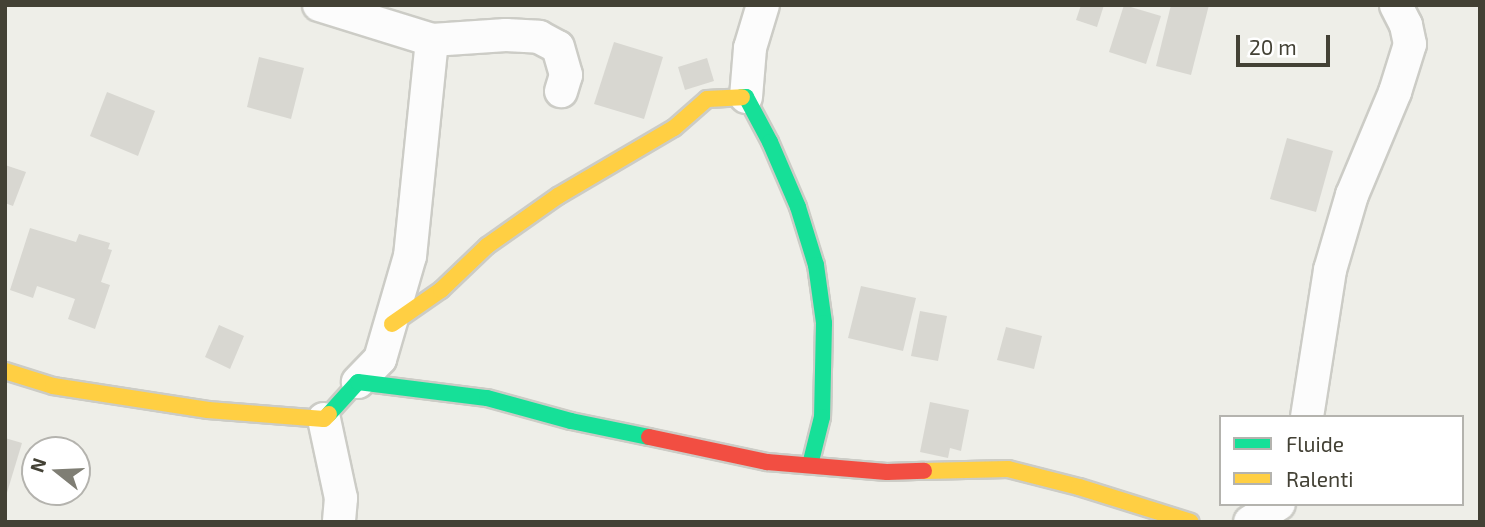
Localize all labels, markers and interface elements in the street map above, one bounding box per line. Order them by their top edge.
scale bar [1240,21,1334,65]
text: 20 m [1249,34,1297,59]
legend [1219,415,1464,506]
text: Fluide [1286,431,1344,456]
north arrow [21,436,91,506]
text: N [24,455,51,475]
text: Ralenti [1286,466,1353,491]

